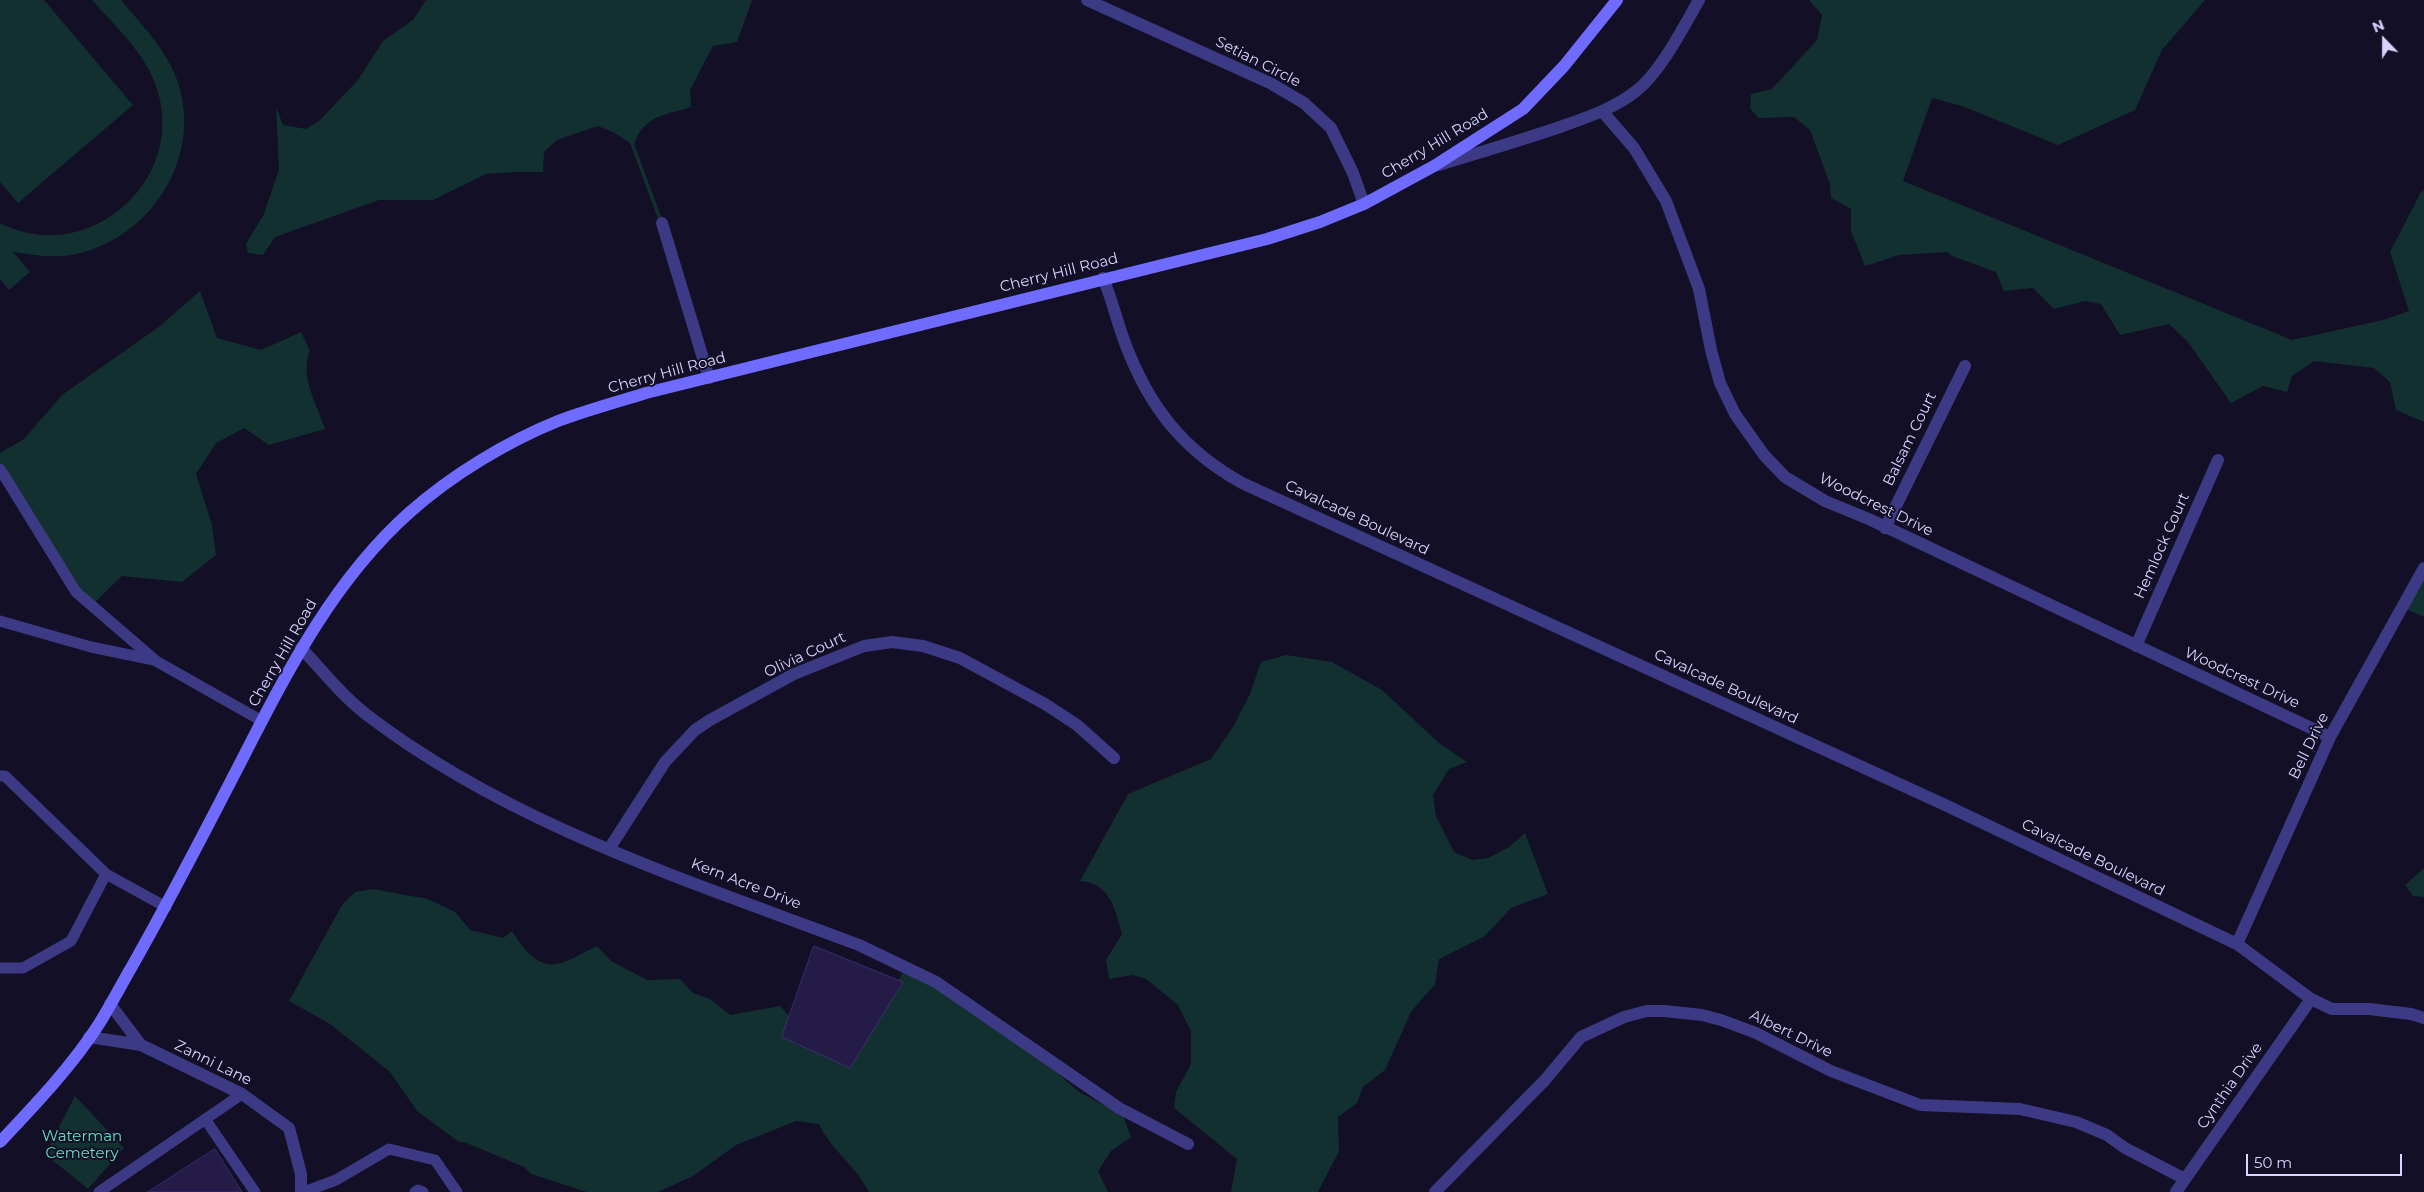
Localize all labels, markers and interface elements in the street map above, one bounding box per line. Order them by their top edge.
north arrow [2359,15,2409,65]
text: N [2370,16,2387,37]
street label: Setian Circle [1212,33,1304,91]
street label: Cherry Hill Road [1378,105,1492,183]
street label: Cherry Hill Road [998,250,1120,296]
street label: Cherry Hill Road [606,349,728,397]
street label: Balsam Court [1879,389,1941,489]
street label: Woodcrest Drive [1816,470,1936,540]
street label: Cavalcade Boulevard [1282,477,1432,559]
street label: Hemlock Court [2131,490,2193,602]
street label: Cherry Hill Road [245,596,321,710]
street label: Olivia Court [761,628,849,682]
street label: Woodcrest Drive [2182,643,2302,713]
street label: Cavalcade Boulevard [1651,646,1801,728]
street label: Bell Drive [2285,710,2333,782]
street label: Cavalcade Boulevard [2019,816,2167,900]
street label: Kern Acre Drive [688,855,804,913]
street label: Albert Drive [1747,1006,1835,1062]
street label: Zanni Lane [171,1037,255,1089]
street label: Cynthia Drive [2194,1039,2266,1133]
park label: Waterman Cemetery [42,1128,122,1163]
scale bar [2249,1144,2405,1176]
text: 50 m [2254,1153,2292,1172]

